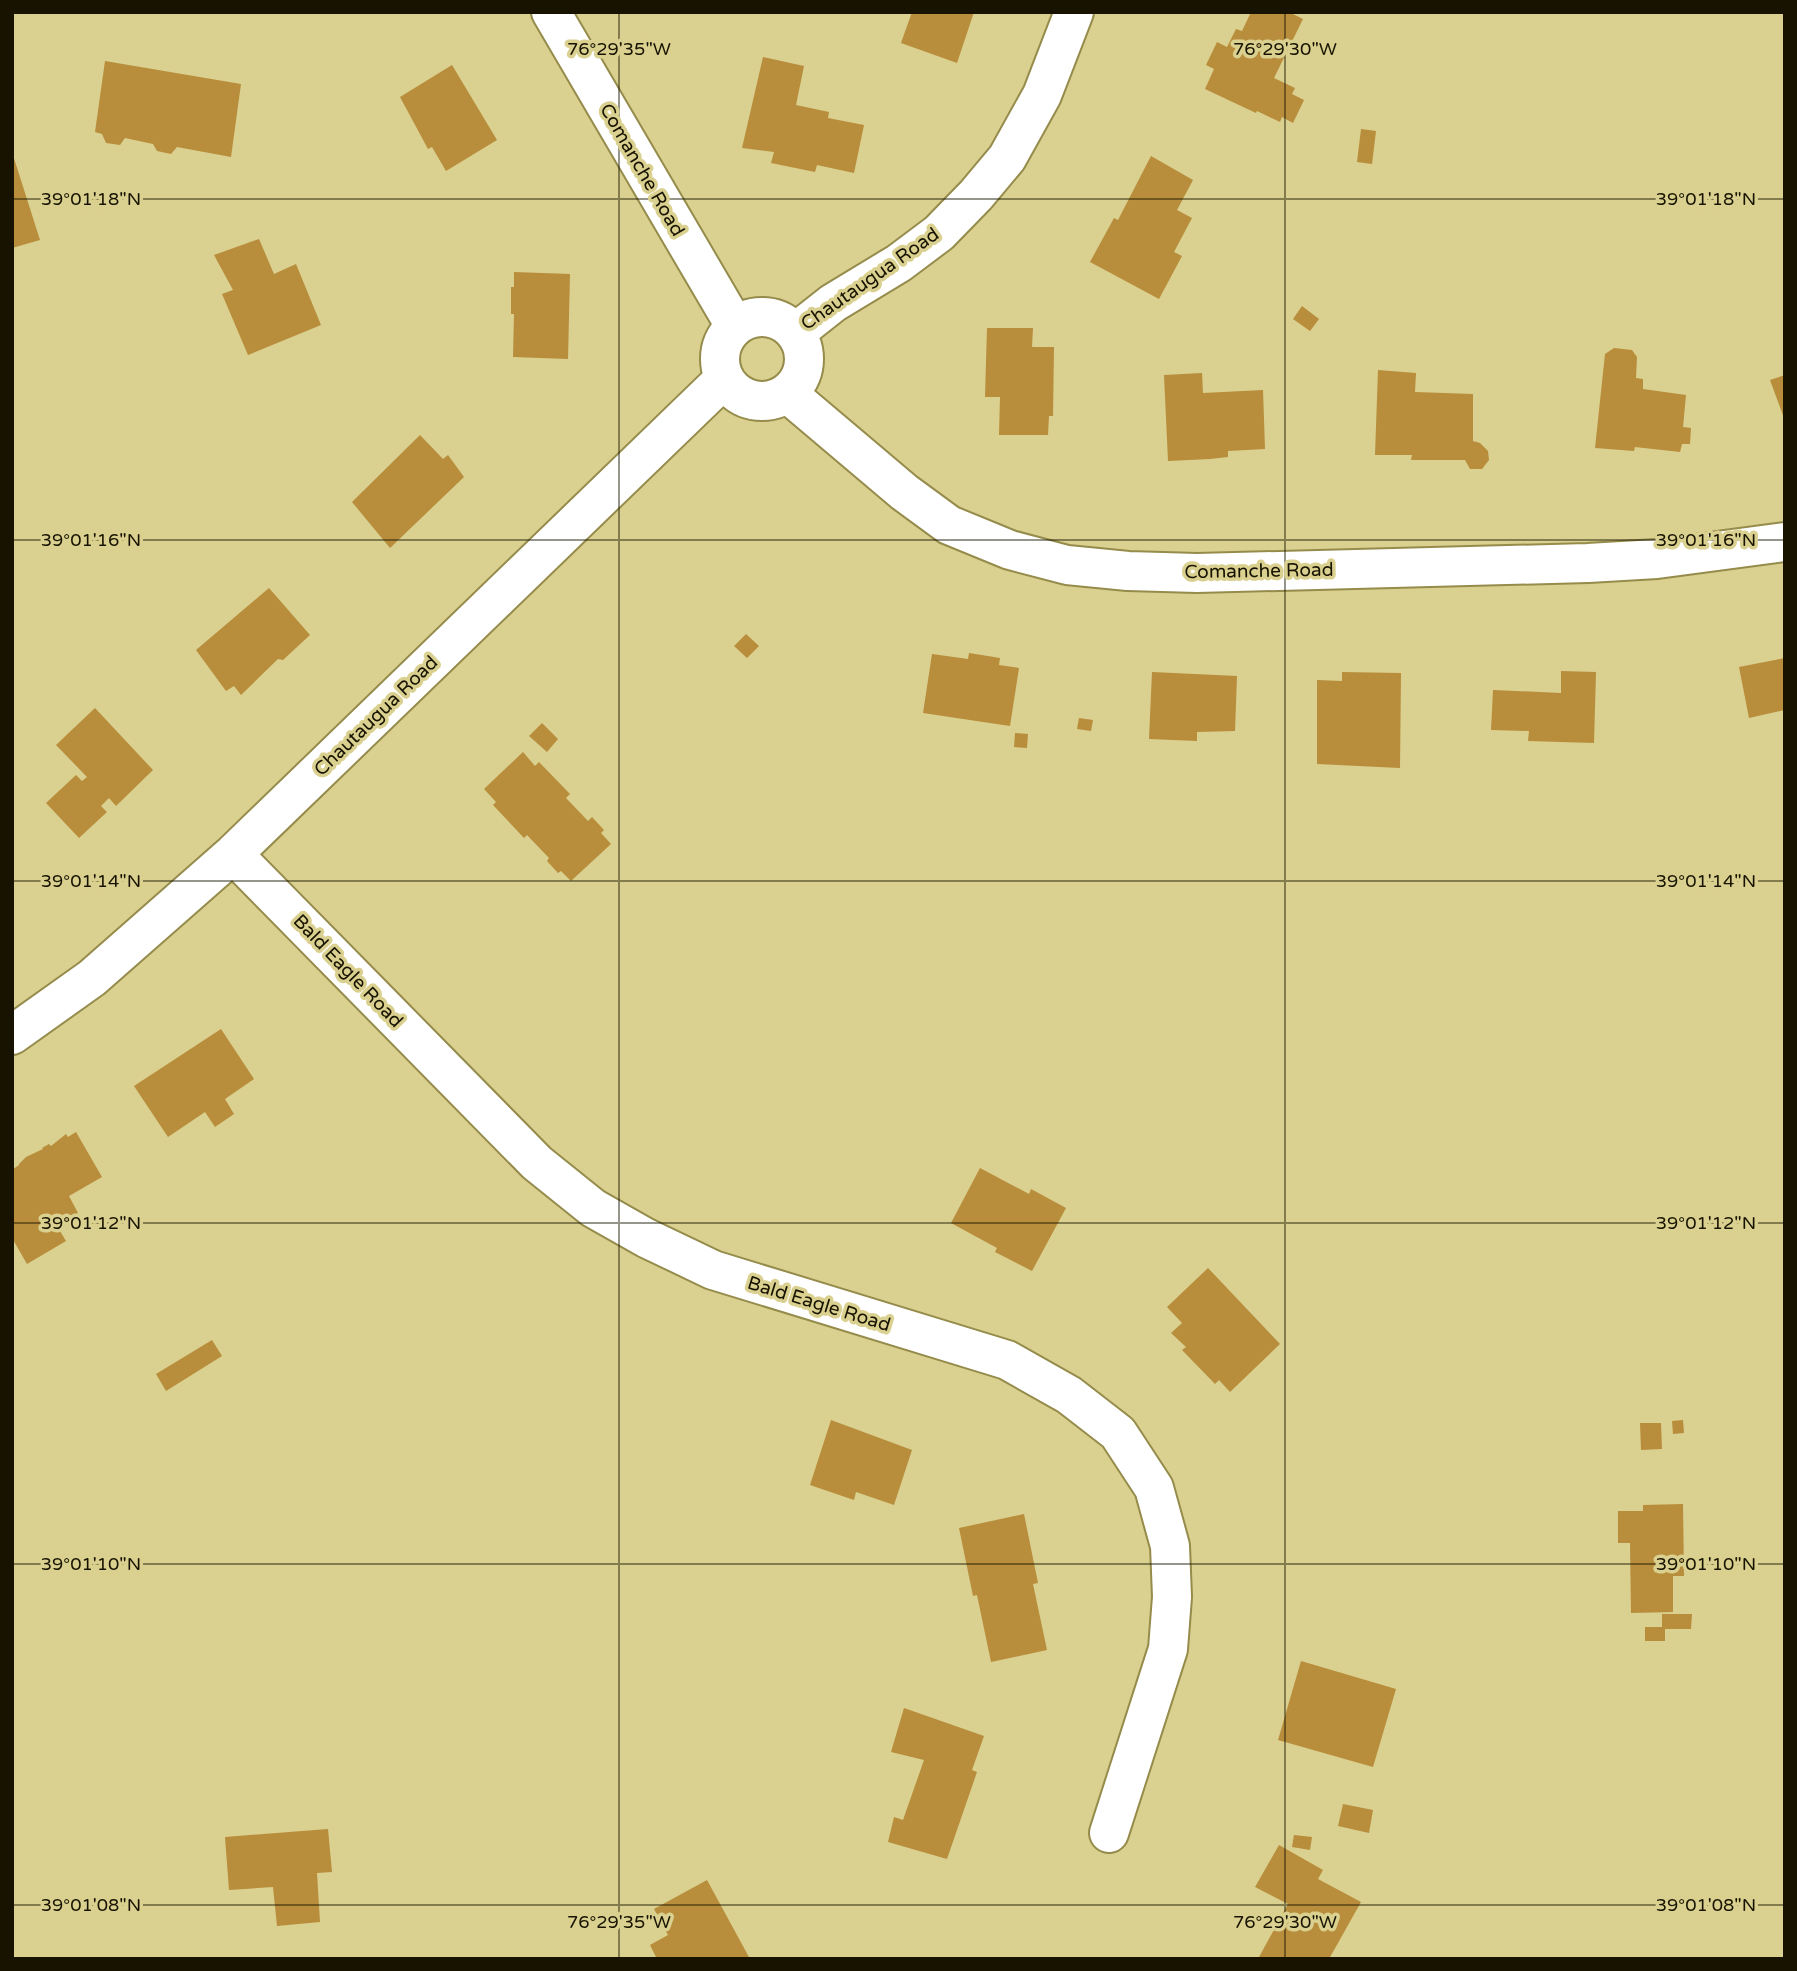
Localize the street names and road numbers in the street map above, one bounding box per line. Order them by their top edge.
street label: Comanche Road [595,100,689,240]
street label: Chautaugua Road [797,223,943,335]
street label: Comanche Road [1184,559,1334,583]
street label: Chautaugua Road [310,651,442,781]
street label: Bald Eagle Road [289,910,407,1032]
street label: Bald Eagle Road [745,1272,893,1336]

